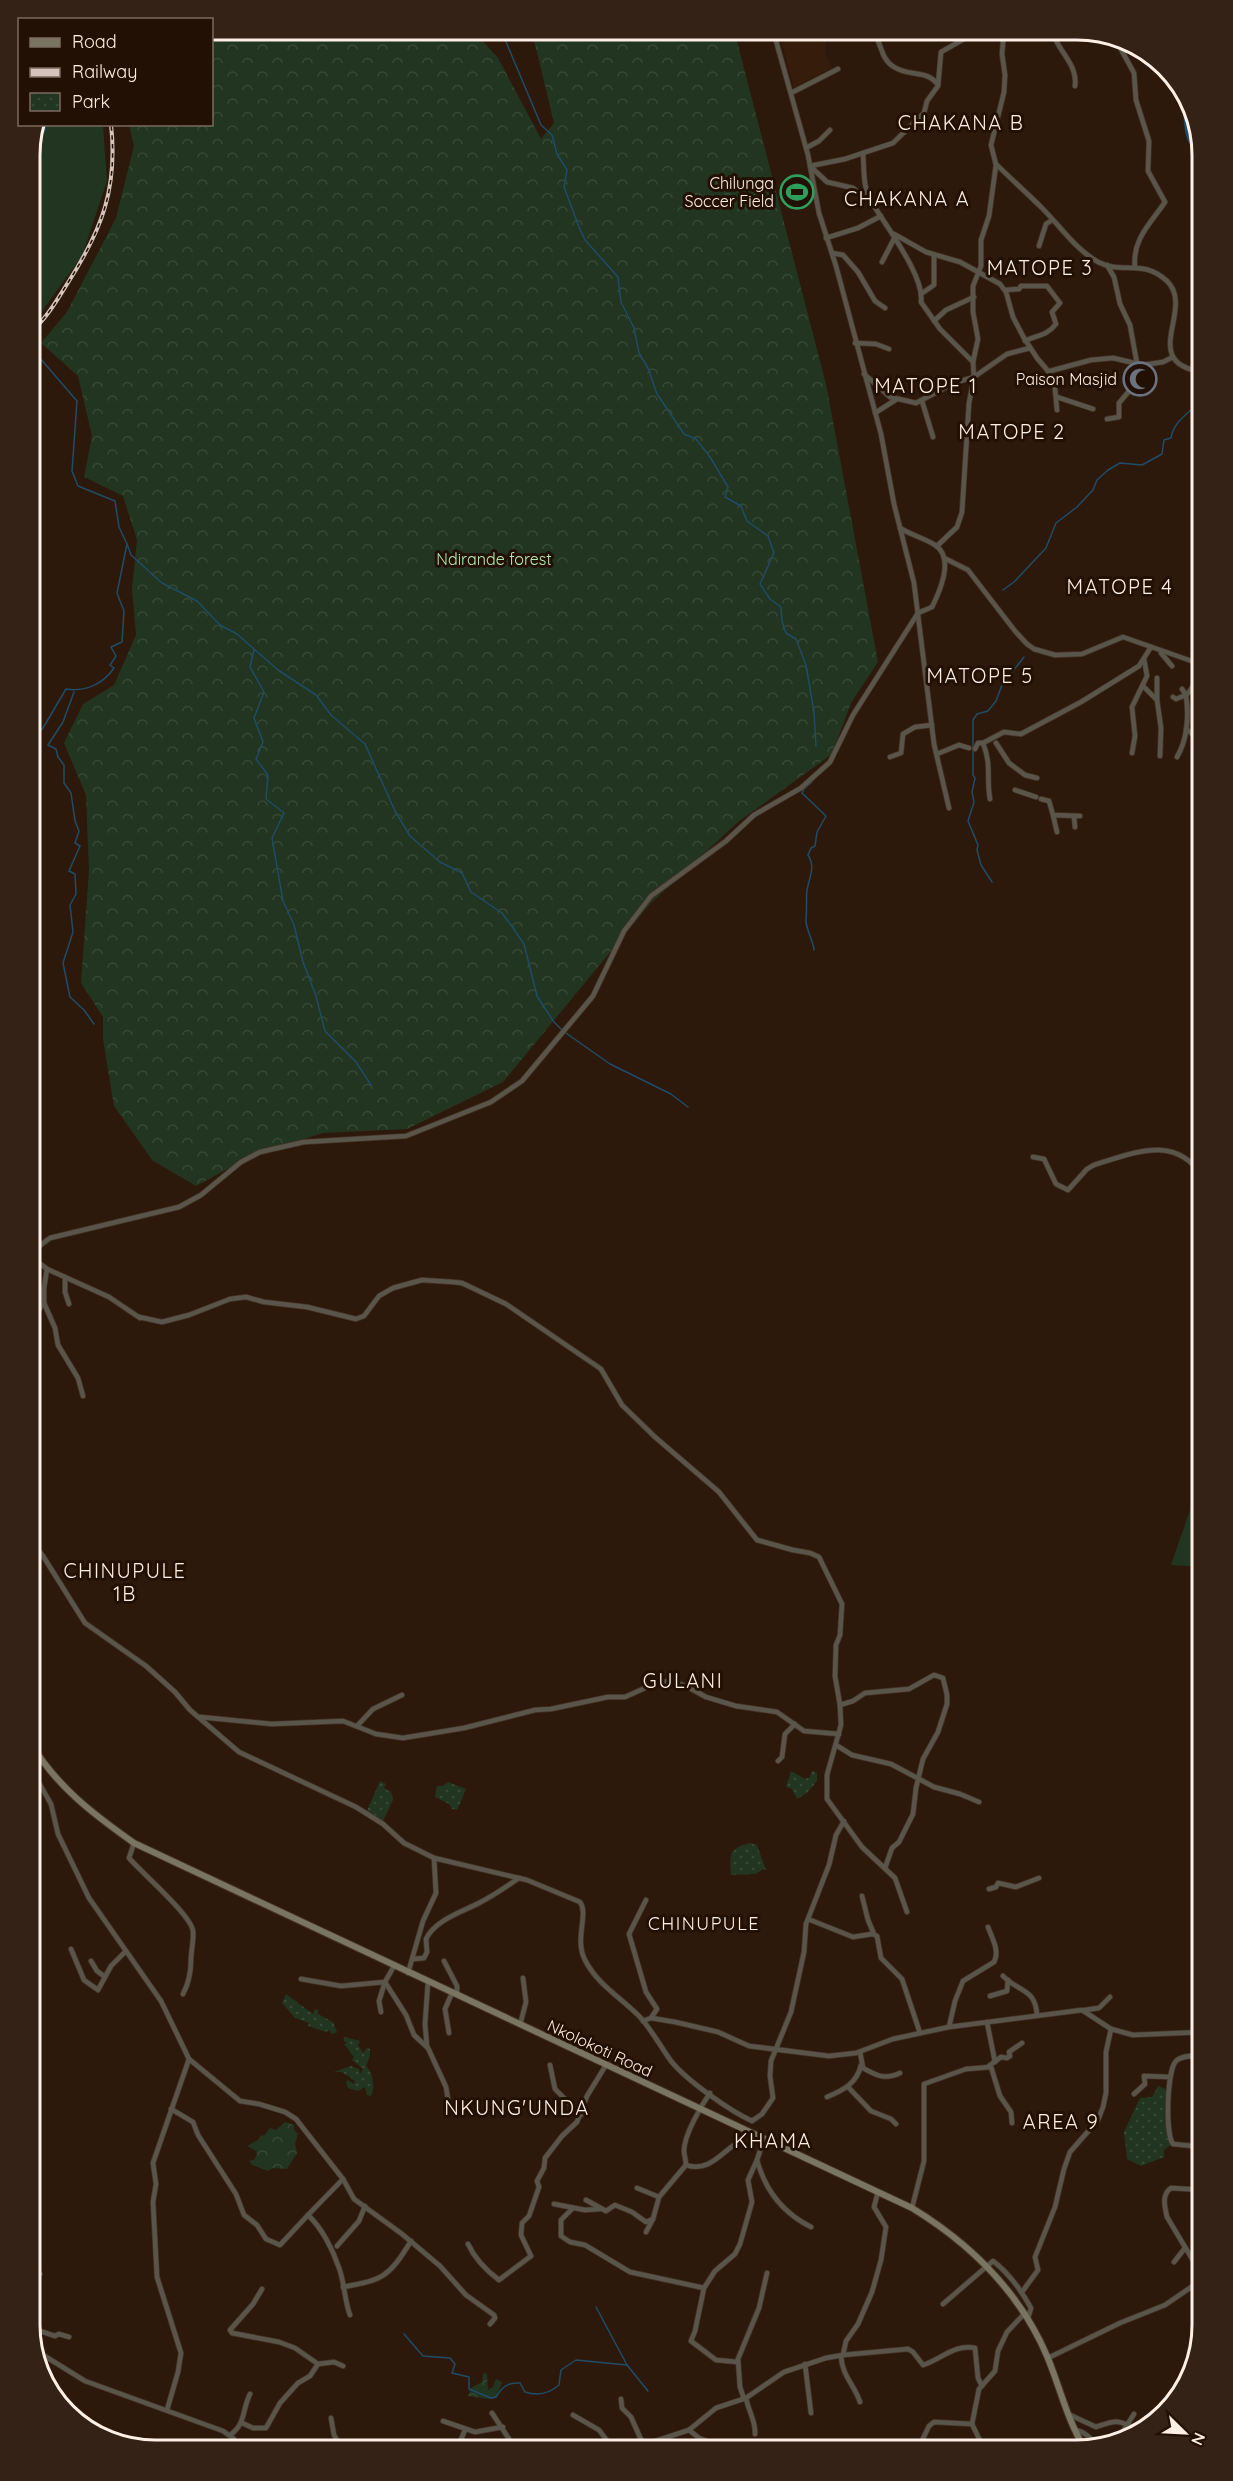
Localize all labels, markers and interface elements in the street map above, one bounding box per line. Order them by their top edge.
legend [18,18,213,126]
text: Road [72,30,117,53]
text: Railway [72,60,138,83]
text: Park [72,90,110,113]
district label: CHAKANA B [898,110,1024,135]
place label: Chilunga Soccer Field [684,173,774,211]
sports icon: Chilunga Soccer Field [779,174,815,210]
district label: CHAKANA A [844,186,970,211]
district label: MATOPE 3 [987,255,1093,280]
mosque icon: Paison Masjid [1122,361,1158,397]
place label: Paison Masjid [1016,369,1117,389]
district label: MATOPE 1 [874,373,978,398]
district label: MATOPE 2 [958,419,1066,444]
park label: Ndirande forest [436,549,552,569]
district label: MATOPE 4 [1067,574,1173,599]
district label: MATOPE 5 [926,663,1034,688]
district label: CHINUPULE 1B [64,1558,186,1606]
district label: GULANI [643,1668,723,1693]
district label: CHINUPULE [648,1912,760,1935]
street label: Nkolokoti Road [544,2015,656,2081]
district label: NKUNG'UNDA [444,2095,590,2120]
district label: AREA 9 [1023,2109,1099,2134]
district label: KHAMA [734,2128,812,2153]
north arrow [1155,2403,1215,2463]
text: N [1187,2430,1210,2449]

